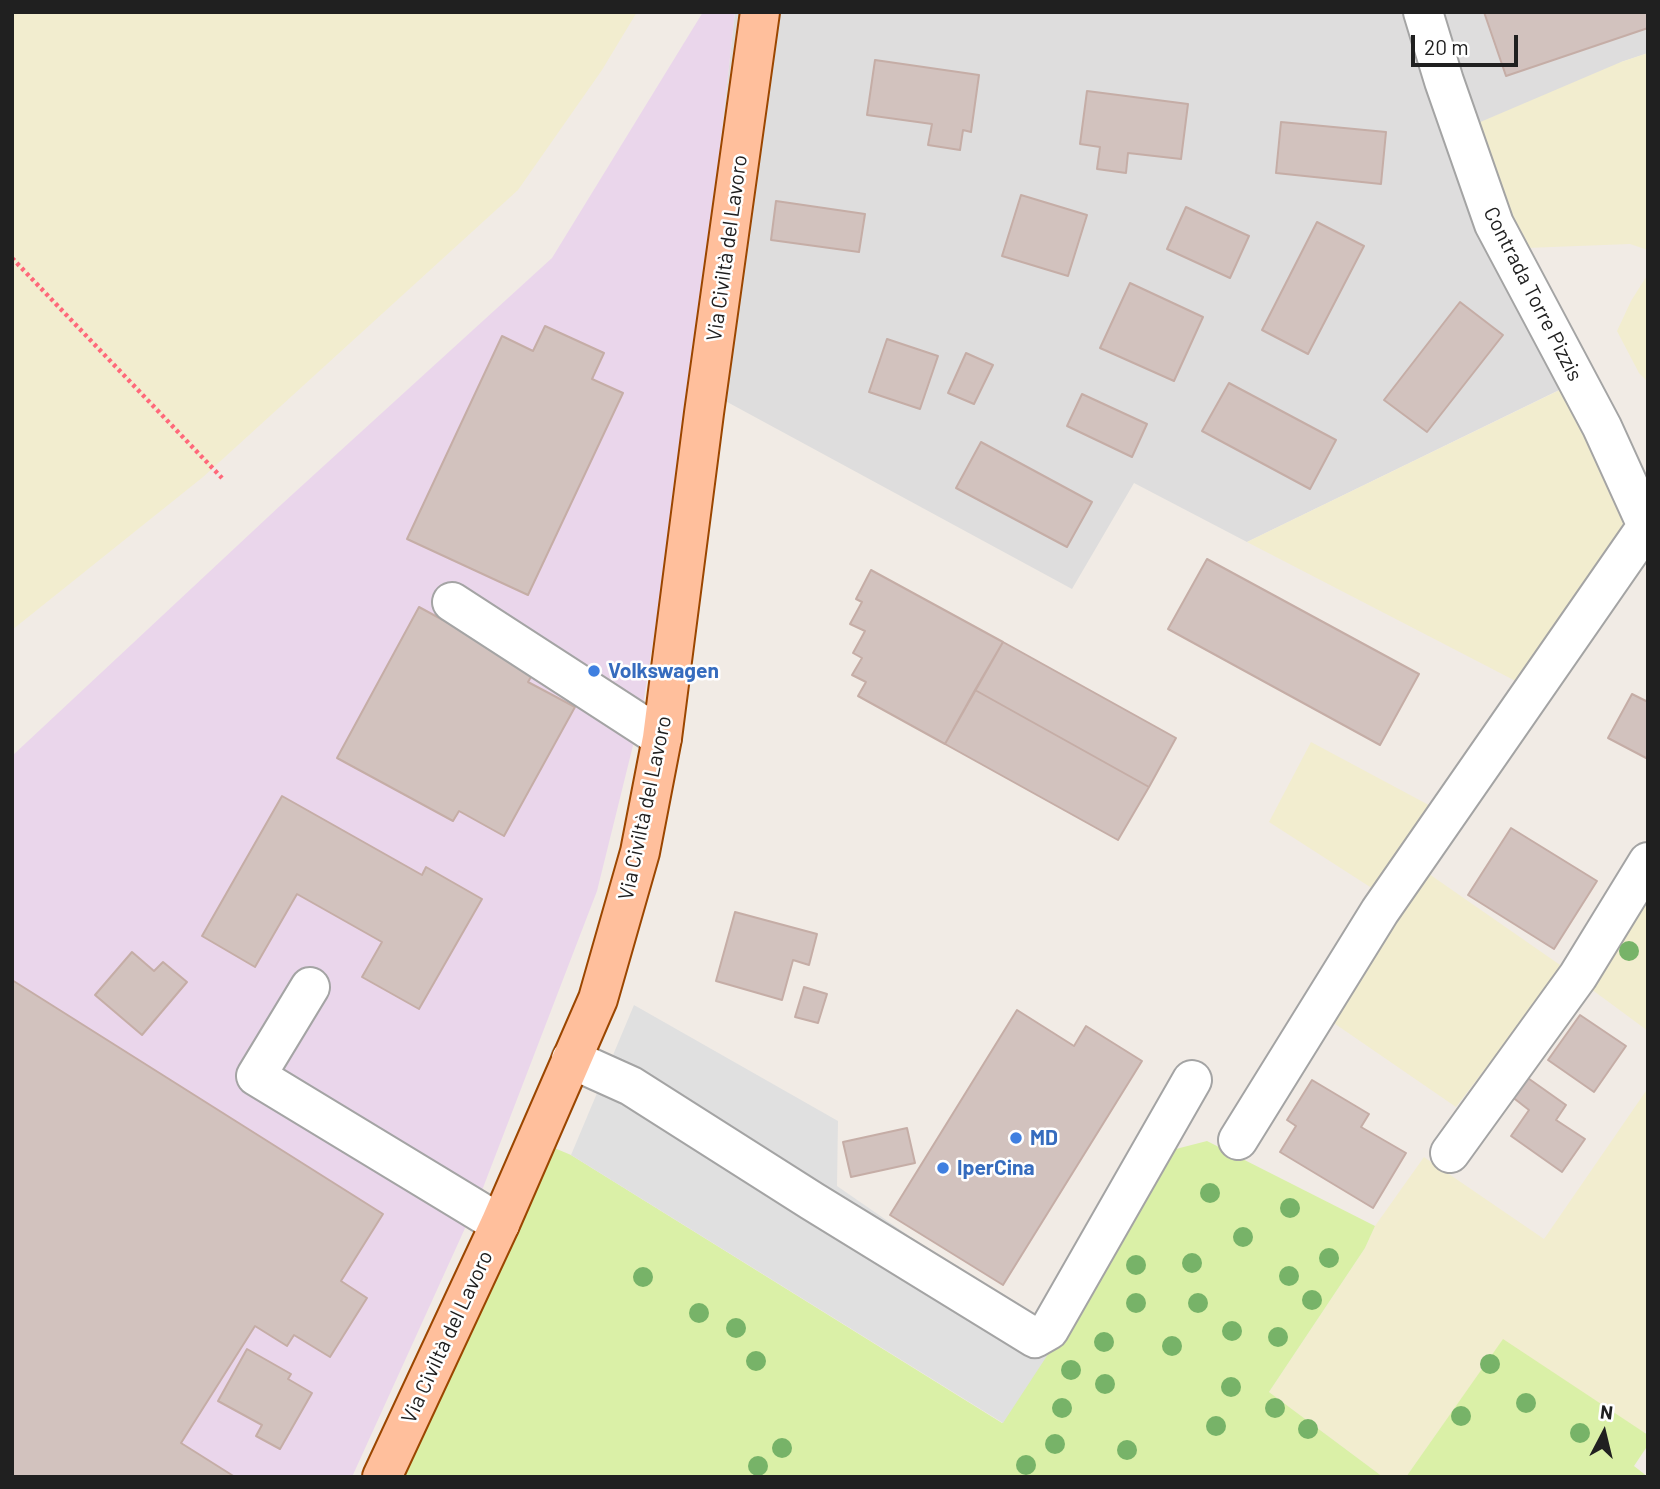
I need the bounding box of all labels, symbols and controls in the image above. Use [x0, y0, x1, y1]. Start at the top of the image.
scale bar [1415, 21, 1522, 65]
text: 20 m [1424, 34, 1469, 59]
street label: Via Civiltà del Lavoro [701, 153, 753, 343]
street label: Contrada Torre Pizzis [1478, 203, 1588, 385]
place label: Volkswagen [608, 658, 719, 684]
marker: Volkswagen [586, 663, 602, 679]
street label: Via Civiltà del Lavoro [613, 714, 677, 902]
place label: MD [1030, 1125, 1058, 1151]
marker: MD [1008, 1130, 1024, 1146]
place label: IperCina [957, 1155, 1035, 1181]
marker: IperCina [935, 1160, 951, 1176]
street label: Via Civiltà del Lavoro [396, 1247, 498, 1427]
north arrow [1569, 1398, 1639, 1468]
text: N [1599, 1399, 1614, 1424]

